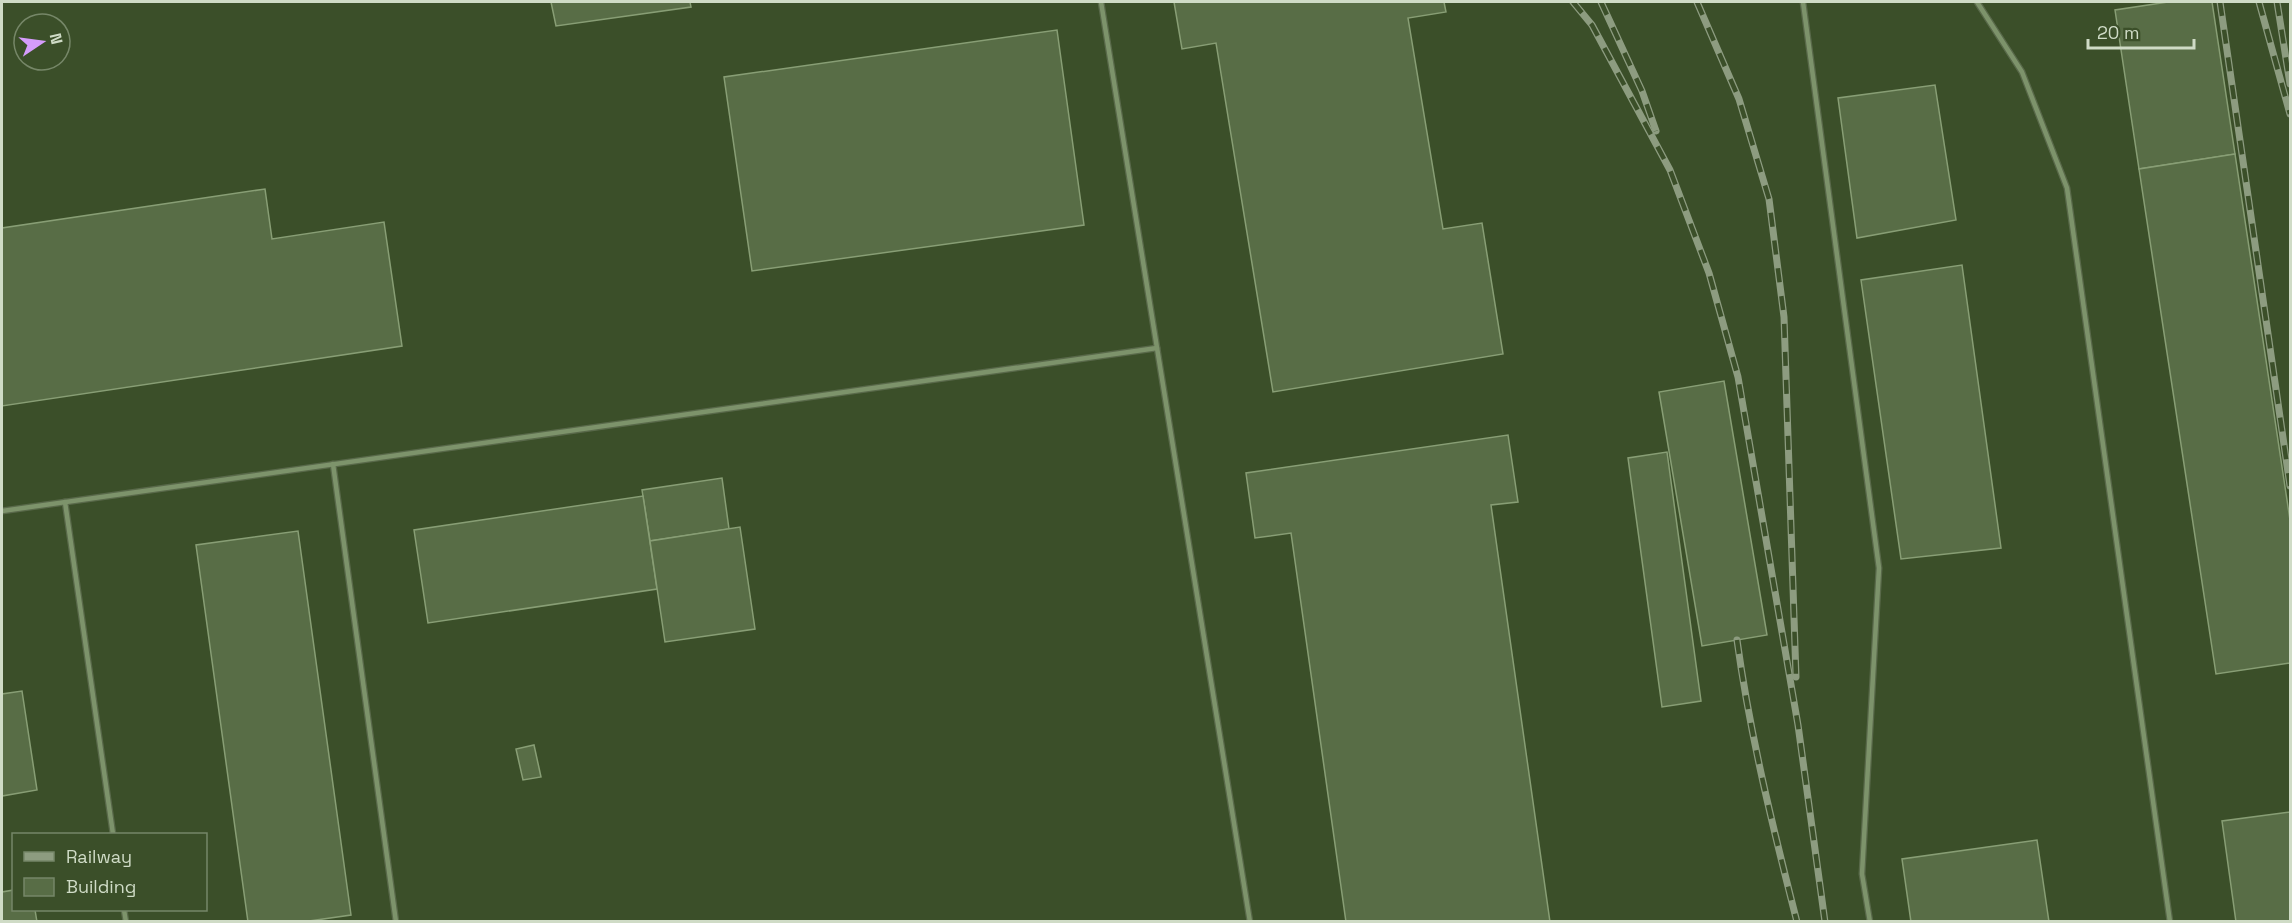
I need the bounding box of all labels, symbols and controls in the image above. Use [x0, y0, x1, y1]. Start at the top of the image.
north arrow [12, 12, 72, 72]
scale bar [2088, 12, 2194, 50]
text: 20 m [2097, 21, 2140, 44]
text: N [45, 31, 68, 46]
legend [12, 833, 207, 911]
text: Railway [66, 845, 132, 868]
text: Building [66, 875, 136, 898]

